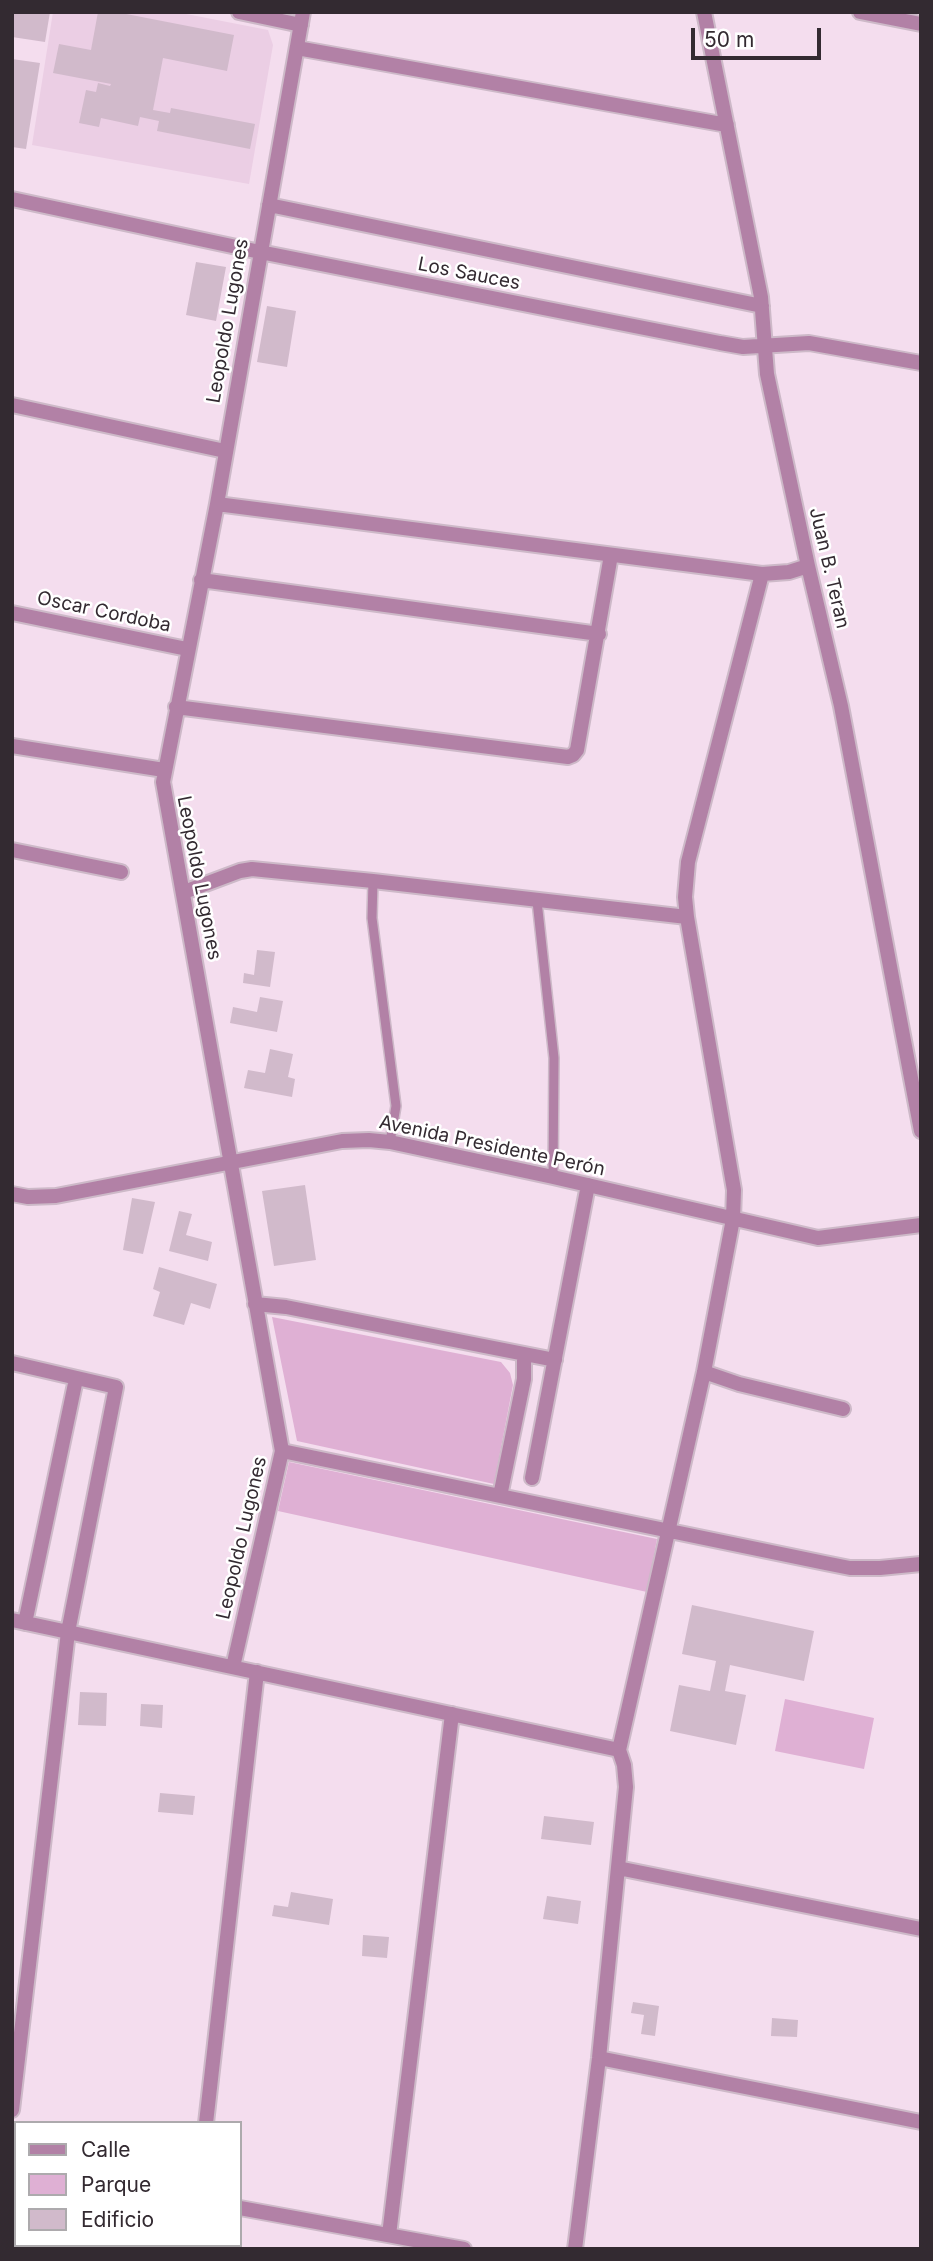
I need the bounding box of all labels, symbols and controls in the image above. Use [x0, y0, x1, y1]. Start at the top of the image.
scale bar [695, 14, 824, 58]
text: 50 m [704, 27, 754, 52]
street label: Leopoldo Lugones [202, 237, 254, 405]
street label: Los Sauces [416, 253, 522, 295]
street label: Juan B. Teran [804, 505, 854, 631]
street label: Oscar Cordoba [35, 587, 173, 637]
street label: Leopoldo Lugones [172, 794, 226, 962]
street label: Avenida Presidente Perón [377, 1111, 607, 1181]
street label: Leopoldo Lugones [212, 1454, 272, 1622]
legend [14, 2121, 242, 2247]
text: Calle [81, 2137, 131, 2162]
text: Parque [81, 2172, 151, 2197]
text: Edificio [81, 2207, 154, 2232]

